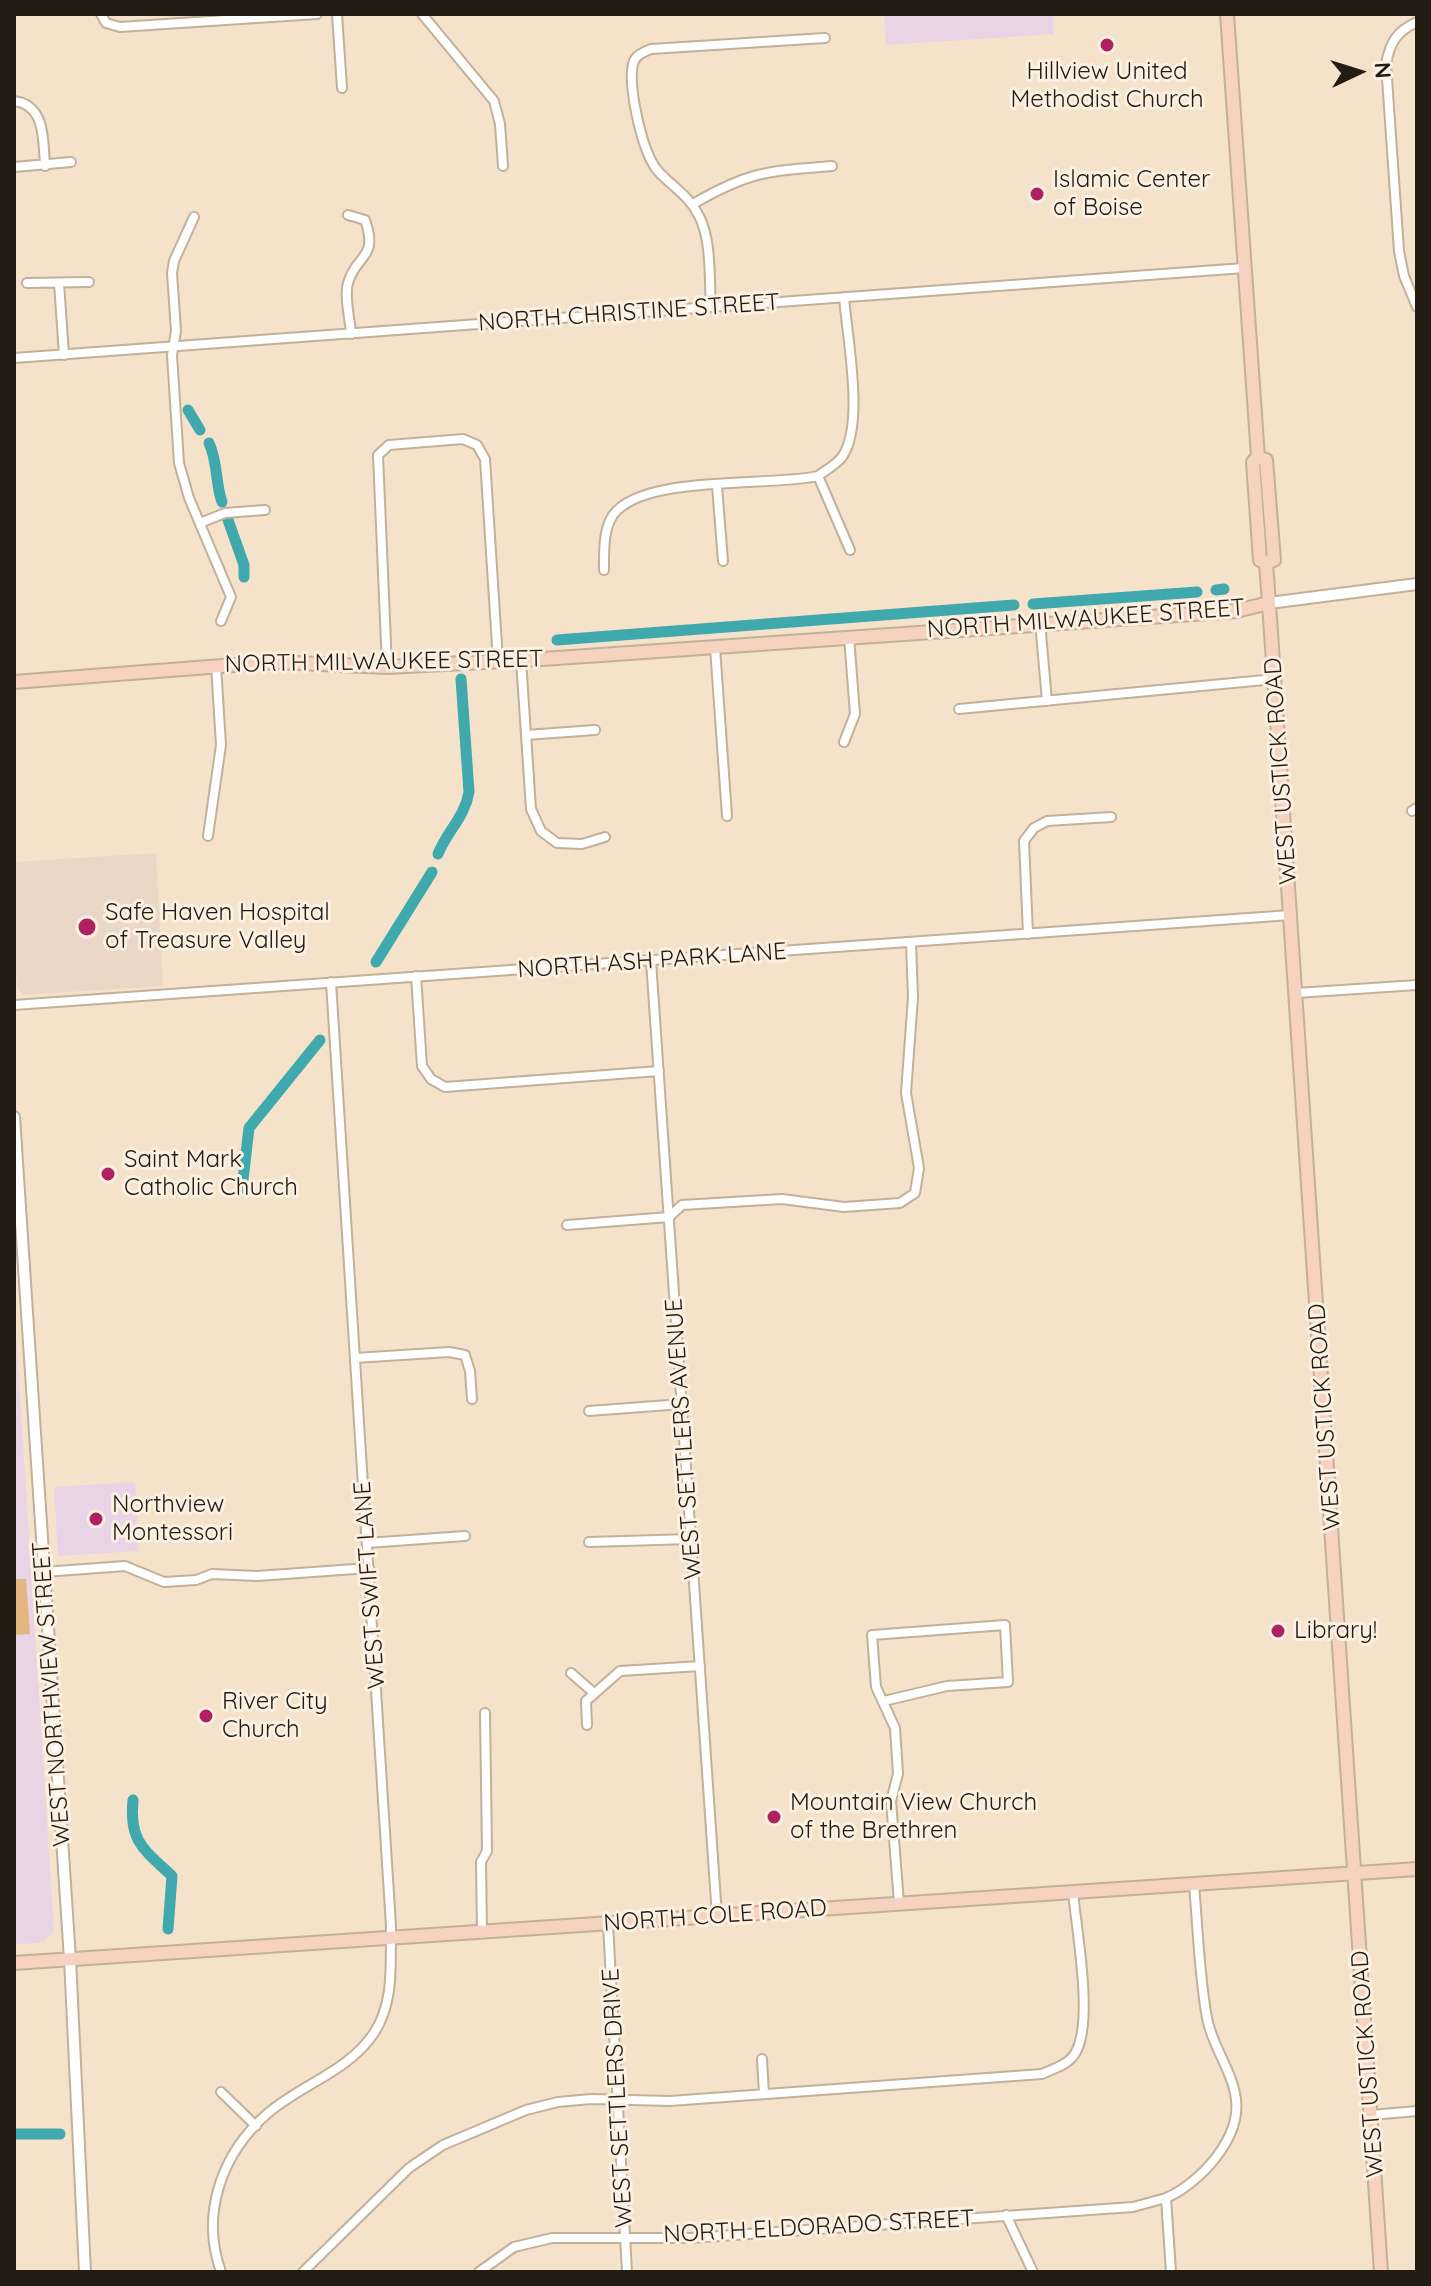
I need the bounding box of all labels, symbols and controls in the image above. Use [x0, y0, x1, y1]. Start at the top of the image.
north arrow [1319, 32, 1399, 112]
marker: Hillview United Methodist Church [1098, 36, 1116, 54]
place label: Hillview United Methodist Church [1010, 58, 1204, 114]
text: N [1368, 61, 1397, 79]
place label: Islamic Center of Boise [1053, 166, 1210, 222]
marker: Islamic Center of Boise [1028, 185, 1046, 203]
street label: NORTH CHRISTINE STREET [477, 288, 781, 338]
street label: NORTH MILWAUKEE STREET [926, 594, 1246, 644]
street label: NORTH MILWAUKEE STREET [224, 645, 544, 679]
street label: WEST USTICK ROAD [1259, 657, 1303, 885]
place label: Safe Haven Hospital of Treasure Valley [105, 899, 330, 955]
marker: Safe Haven Hospital of Treasure Valley [76, 916, 98, 938]
street label: NORTH ASH PARK LANE [516, 937, 788, 985]
place label: Saint Mark Catholic Church [124, 1146, 298, 1202]
marker: Saint Mark Catholic Church [99, 1165, 117, 1183]
street label: WEST SETTLERS AVENUE [660, 1297, 708, 1581]
street label: WEST USTICK ROAD [1303, 1303, 1347, 1531]
street label: WEST SWIFT LANE [348, 1480, 392, 1690]
place label: Northview Montessori [112, 1491, 233, 1547]
marker: Northview Montessori [87, 1510, 105, 1528]
street label: WEST NORTHVIEW STREET [27, 1540, 77, 1848]
place label: Library! [1294, 1617, 1377, 1645]
marker: Library! [1269, 1622, 1287, 1640]
place label: River City Church [222, 1688, 328, 1744]
marker: River City Church [197, 1707, 215, 1725]
place label: Mountain View Church of the Brethren [790, 1789, 1037, 1845]
marker: Mountain View Church of the Brethren [765, 1808, 783, 1826]
street label: NORTH COLE ROAD [602, 1894, 828, 1938]
street label: WEST USTICK ROAD [1346, 1950, 1390, 2178]
street label: WEST SETTLERS DRIVE [597, 1968, 639, 2228]
street label: NORTH ELDORADO STREET [663, 2204, 975, 2250]

